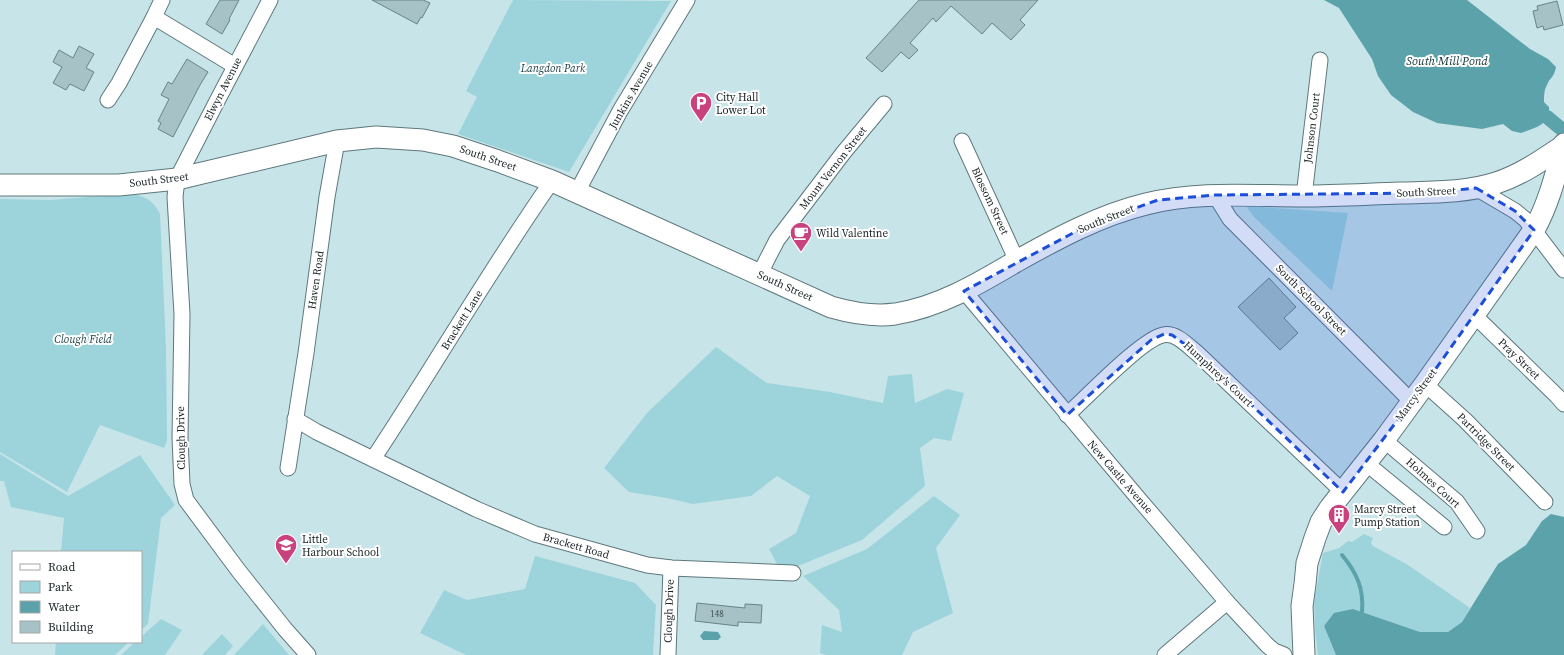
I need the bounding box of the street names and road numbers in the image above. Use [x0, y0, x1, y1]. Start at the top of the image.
street label: Elwyn Avenue [201, 54, 246, 123]
street label: Junkins Avenue [605, 58, 657, 133]
street label: Johnson Court [1300, 92, 1324, 165]
street label: Mount Vernon Street [796, 123, 870, 213]
street label: South Street [458, 141, 519, 175]
street label: Blossom Street [968, 165, 1012, 237]
street label: South Street [129, 169, 190, 191]
street label: South Street [1396, 183, 1456, 201]
street label: South Street [1076, 201, 1137, 237]
street label: Haven Road [304, 249, 328, 310]
street label: South School Street [1272, 261, 1350, 339]
street label: South Street [755, 267, 815, 305]
street label: Brackett Lane [438, 287, 487, 353]
street label: Pray Street [1495, 335, 1544, 383]
street label: Humphrey's Court [1180, 338, 1256, 410]
street label: Marcy Street [1392, 365, 1440, 424]
street label: Clough Drive [173, 406, 189, 470]
street label: Partridge Street [1454, 410, 1519, 475]
street label: New Castle Avenue [1084, 437, 1156, 517]
street label: Holmes Court [1403, 455, 1464, 512]
street label: Brackett Road [541, 529, 612, 563]
street label: Clough Drive [660, 578, 678, 643]

